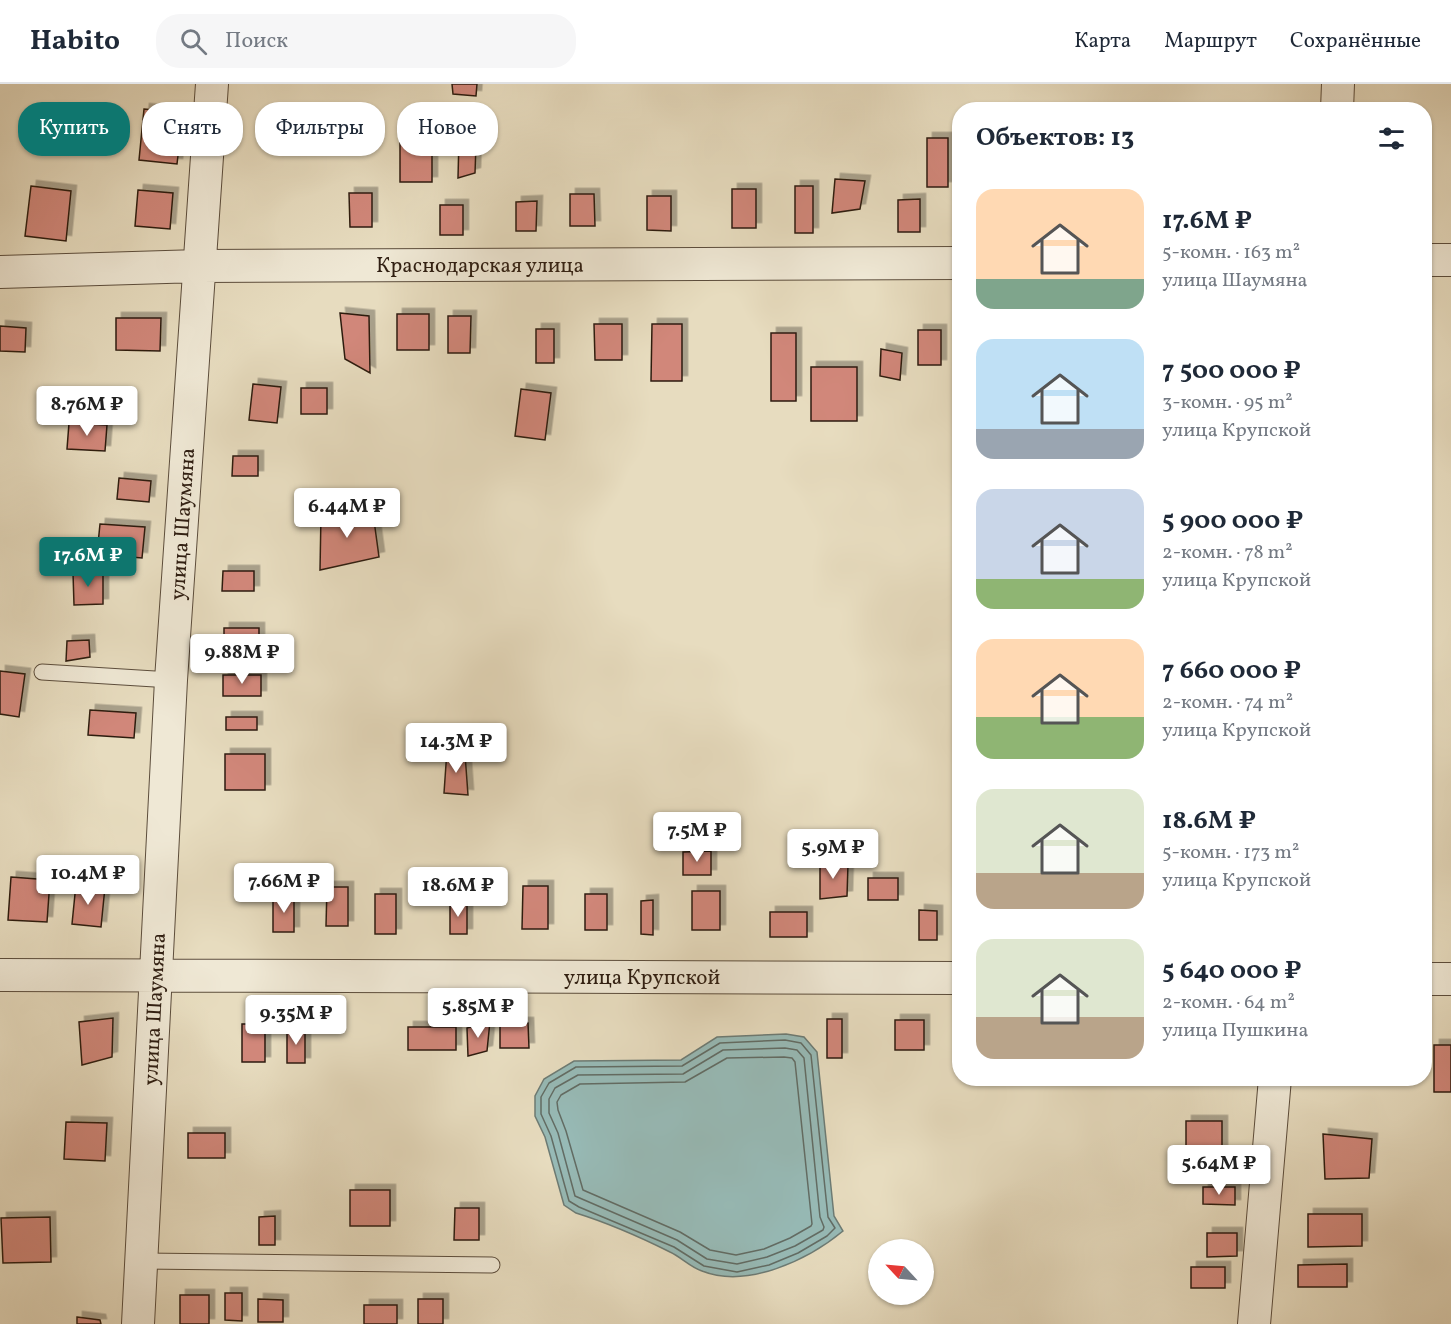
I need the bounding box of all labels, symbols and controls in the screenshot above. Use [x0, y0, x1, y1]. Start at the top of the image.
search box [156, 14, 576, 68]
text: Habito [30, 22, 120, 61]
icon: search [177, 25, 210, 58]
text: Поиск [225, 26, 288, 57]
text: Карта [1074, 27, 1131, 56]
text: Маршрут [1164, 27, 1257, 56]
text: Сохранённые [1290, 27, 1421, 56]
chip: Купить [18, 102, 130, 156]
chip: Снять [142, 102, 243, 156]
chip: Фильтры [255, 102, 385, 156]
chip: Новое [397, 102, 498, 156]
text: Объектов: 13 [976, 120, 1134, 156]
icon: filters [1375, 122, 1408, 155]
text: 17.6M ₽ [1162, 203, 1252, 239]
icon: home [1024, 213, 1096, 285]
text: 5-комн. · 163 m² [1162, 239, 1300, 267]
street label: Краснодарская улица [376, 252, 584, 281]
text: улица Шаумяна [1162, 267, 1308, 295]
text: 7 500 000 ₽ [1162, 353, 1301, 389]
icon: home [1024, 363, 1096, 435]
pin: 8.76M ₽ [32, 386, 142, 437]
text: 3-комн. · 95 m² [1162, 389, 1293, 417]
text: 8.76M ₽ [50, 391, 124, 419]
text: улица Крупской [1162, 417, 1311, 445]
street label: улица Шаумяна [164, 447, 203, 601]
pin: 6.44M ₽ [292, 488, 402, 539]
text: 6.44M ₽ [308, 493, 386, 521]
text: 5 900 000 ₽ [1162, 503, 1303, 539]
icon: home [1024, 513, 1096, 585]
pin: 17.6M ₽ [33, 537, 143, 588]
text: 2-комн. · 78 m² [1162, 539, 1293, 567]
text: 17.6M ₽ [53, 542, 123, 570]
text: улица Крупской [1162, 567, 1311, 595]
pin: 9.88M ₽ [187, 634, 297, 685]
text: 9.88M ₽ [204, 639, 280, 667]
text: 7 660 000 ₽ [1162, 653, 1301, 689]
icon: home [1024, 663, 1096, 735]
text: 2-комн. · 74 m² [1162, 689, 1293, 717]
text: улица Крупской [1162, 717, 1311, 745]
pin: 14.3M ₽ [401, 723, 511, 774]
text: 14.3M ₽ [420, 728, 492, 756]
text: 18.6M ₽ [1162, 803, 1256, 839]
pin: 7.5M ₽ [648, 812, 746, 863]
icon: home [1024, 813, 1096, 885]
text: 7.5M ₽ [667, 817, 727, 845]
pin: 5.9M ₽ [784, 829, 882, 880]
text: 5.9M ₽ [801, 834, 865, 862]
text: 5-комн. · 173 m² [1162, 839, 1299, 867]
pin: 10.4M ₽ [33, 855, 143, 906]
text: 10.4M ₽ [50, 860, 126, 888]
pin: 7.66M ₽ [229, 863, 339, 914]
pin: 18.6M ₽ [403, 867, 513, 918]
text: улица Крупской [1162, 867, 1311, 895]
text: 7.66M ₽ [248, 868, 320, 896]
text: 18.6M ₽ [422, 872, 494, 900]
street label: улица Шаумяна [137, 932, 174, 1086]
text: 5 640 000 ₽ [1162, 953, 1302, 989]
icon: home [1024, 963, 1096, 1035]
street label: улица Крупской [564, 964, 720, 993]
pin: 5.85M ₽ [423, 988, 533, 1039]
text: 2-комн. · 64 m² [1162, 989, 1295, 1017]
text: 5.85M ₽ [442, 993, 514, 1021]
pin: 9.35M ₽ [241, 995, 351, 1046]
text: 9.35M ₽ [259, 1000, 333, 1028]
text: улица Пушкина [1162, 1017, 1308, 1045]
pin: 5.64M ₽ [1164, 1145, 1274, 1196]
text: 5.64M ₽ [1181, 1150, 1257, 1178]
north arrow [868, 1239, 934, 1305]
map controls [868, 1239, 934, 1305]

